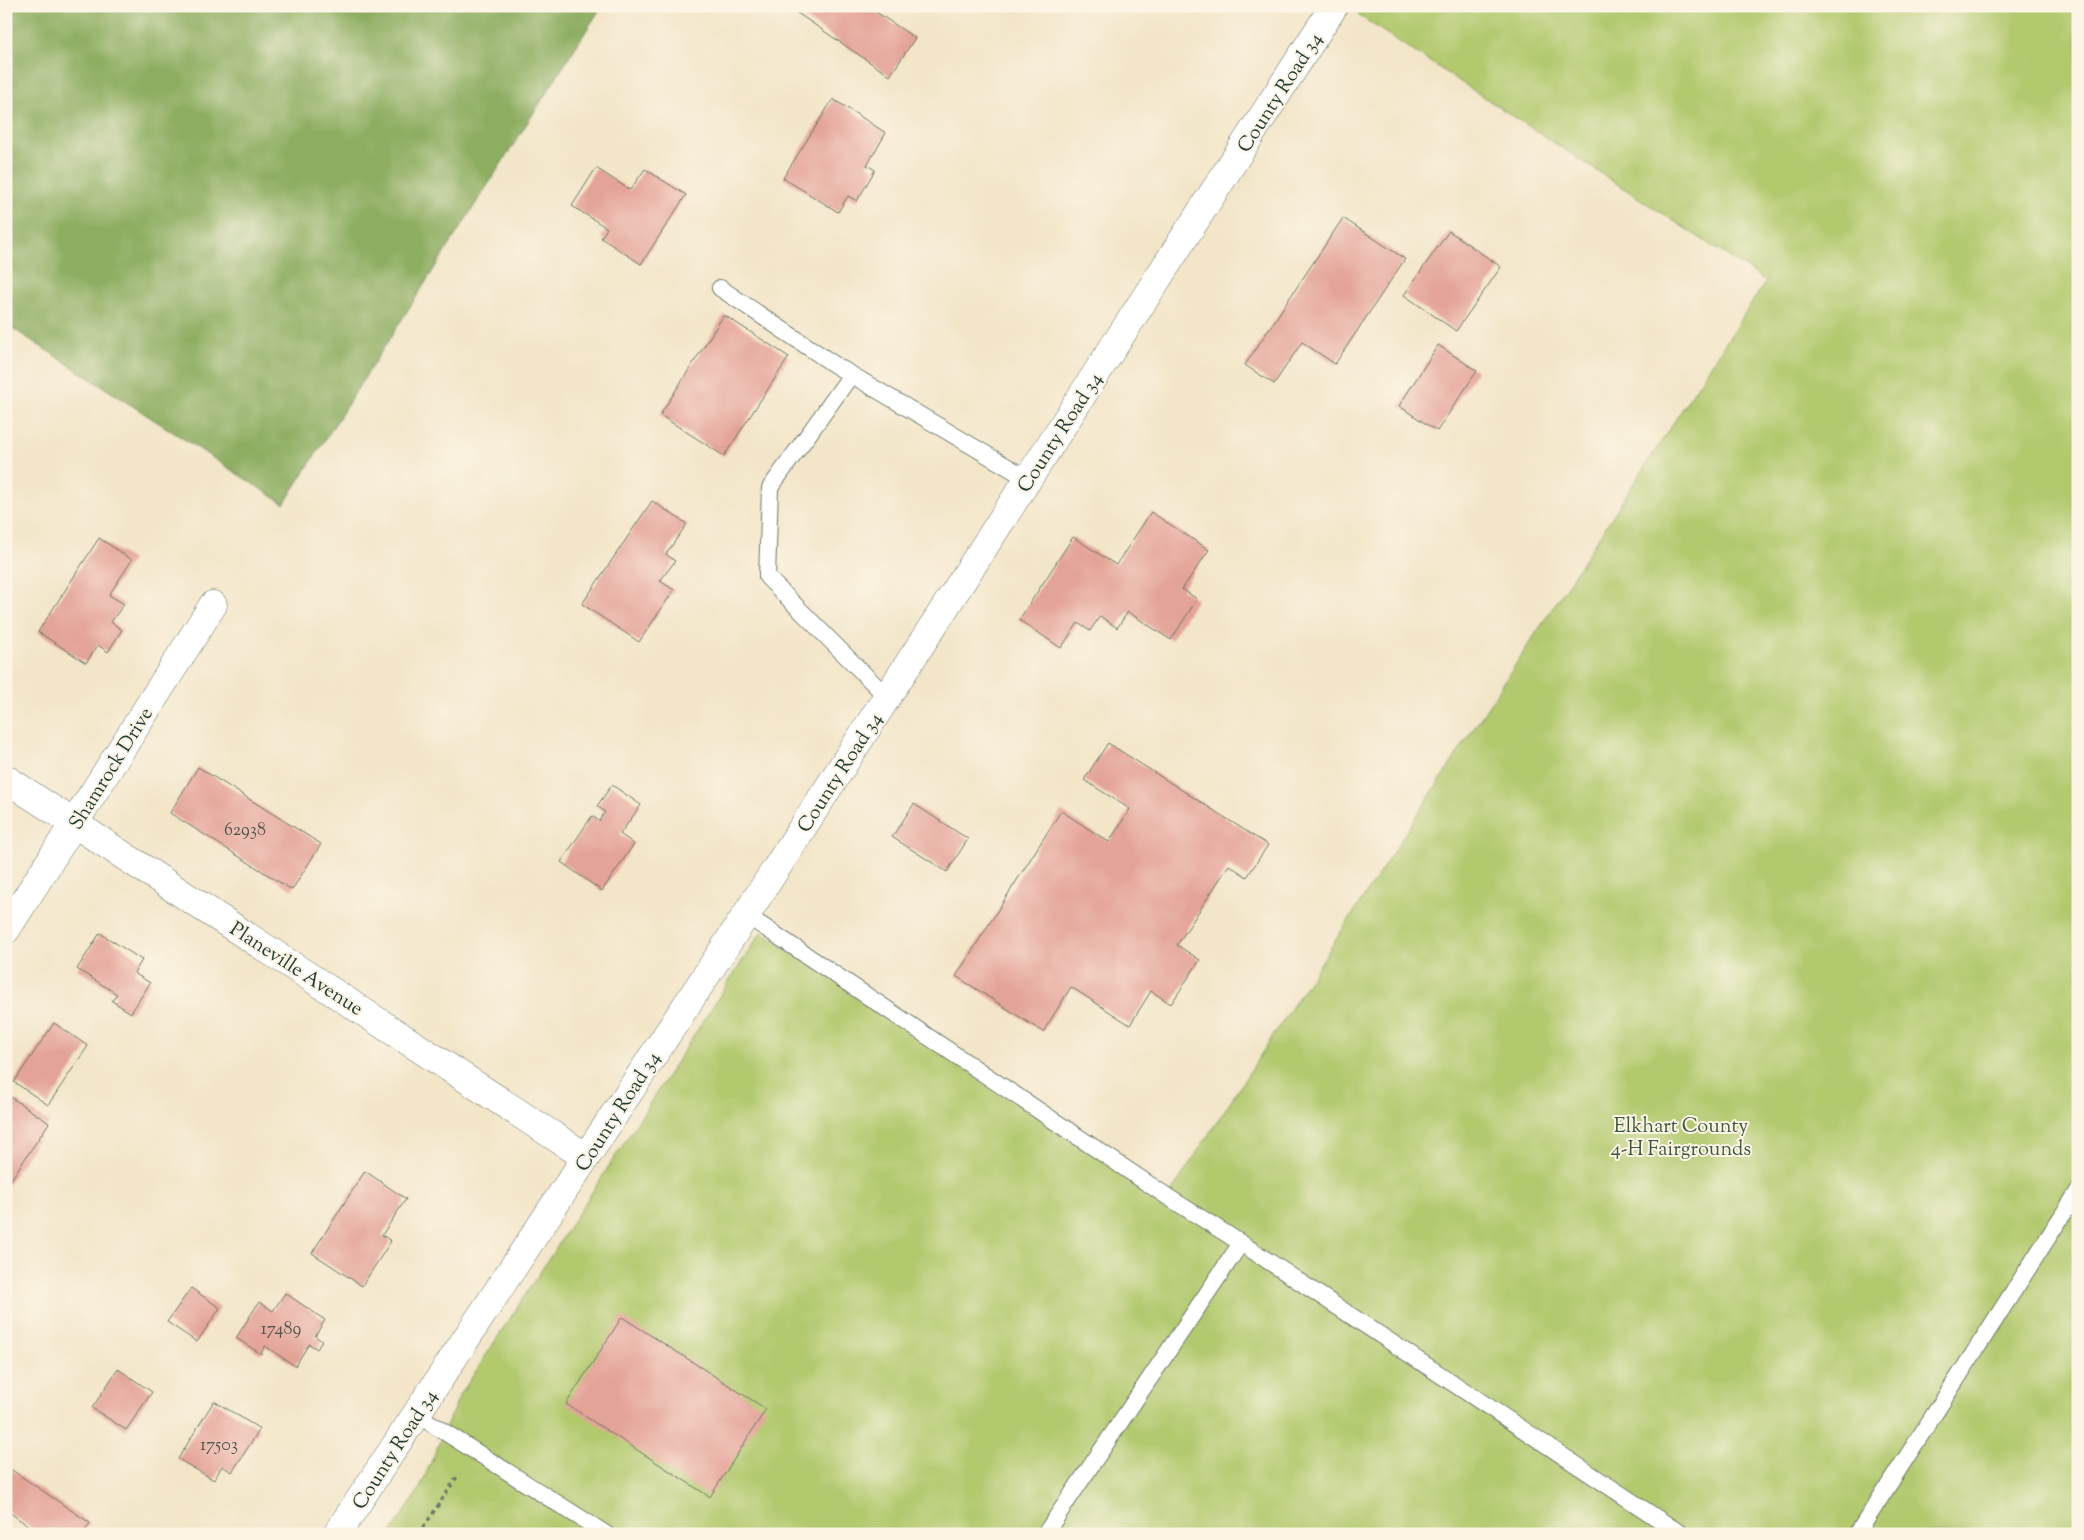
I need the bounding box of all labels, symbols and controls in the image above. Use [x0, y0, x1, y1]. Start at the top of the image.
street label: County Road 34 [1231, 28, 1331, 159]
street label: County Road 34 [1011, 368, 1111, 499]
street label: Shamrock Drive [63, 702, 161, 836]
street label: County Road 34 [791, 708, 891, 839]
house number: 62938 [224, 818, 266, 844]
street label: Planeville Avenue [223, 916, 368, 1024]
street label: County Road 34 [569, 1047, 669, 1178]
park label: Elkhart County 4-H Fairgrounds [1611, 1113, 1751, 1165]
house number: 17489 [261, 1317, 302, 1343]
street label: County Road 34 [346, 1385, 446, 1516]
house number: 17503 [200, 1433, 238, 1459]

